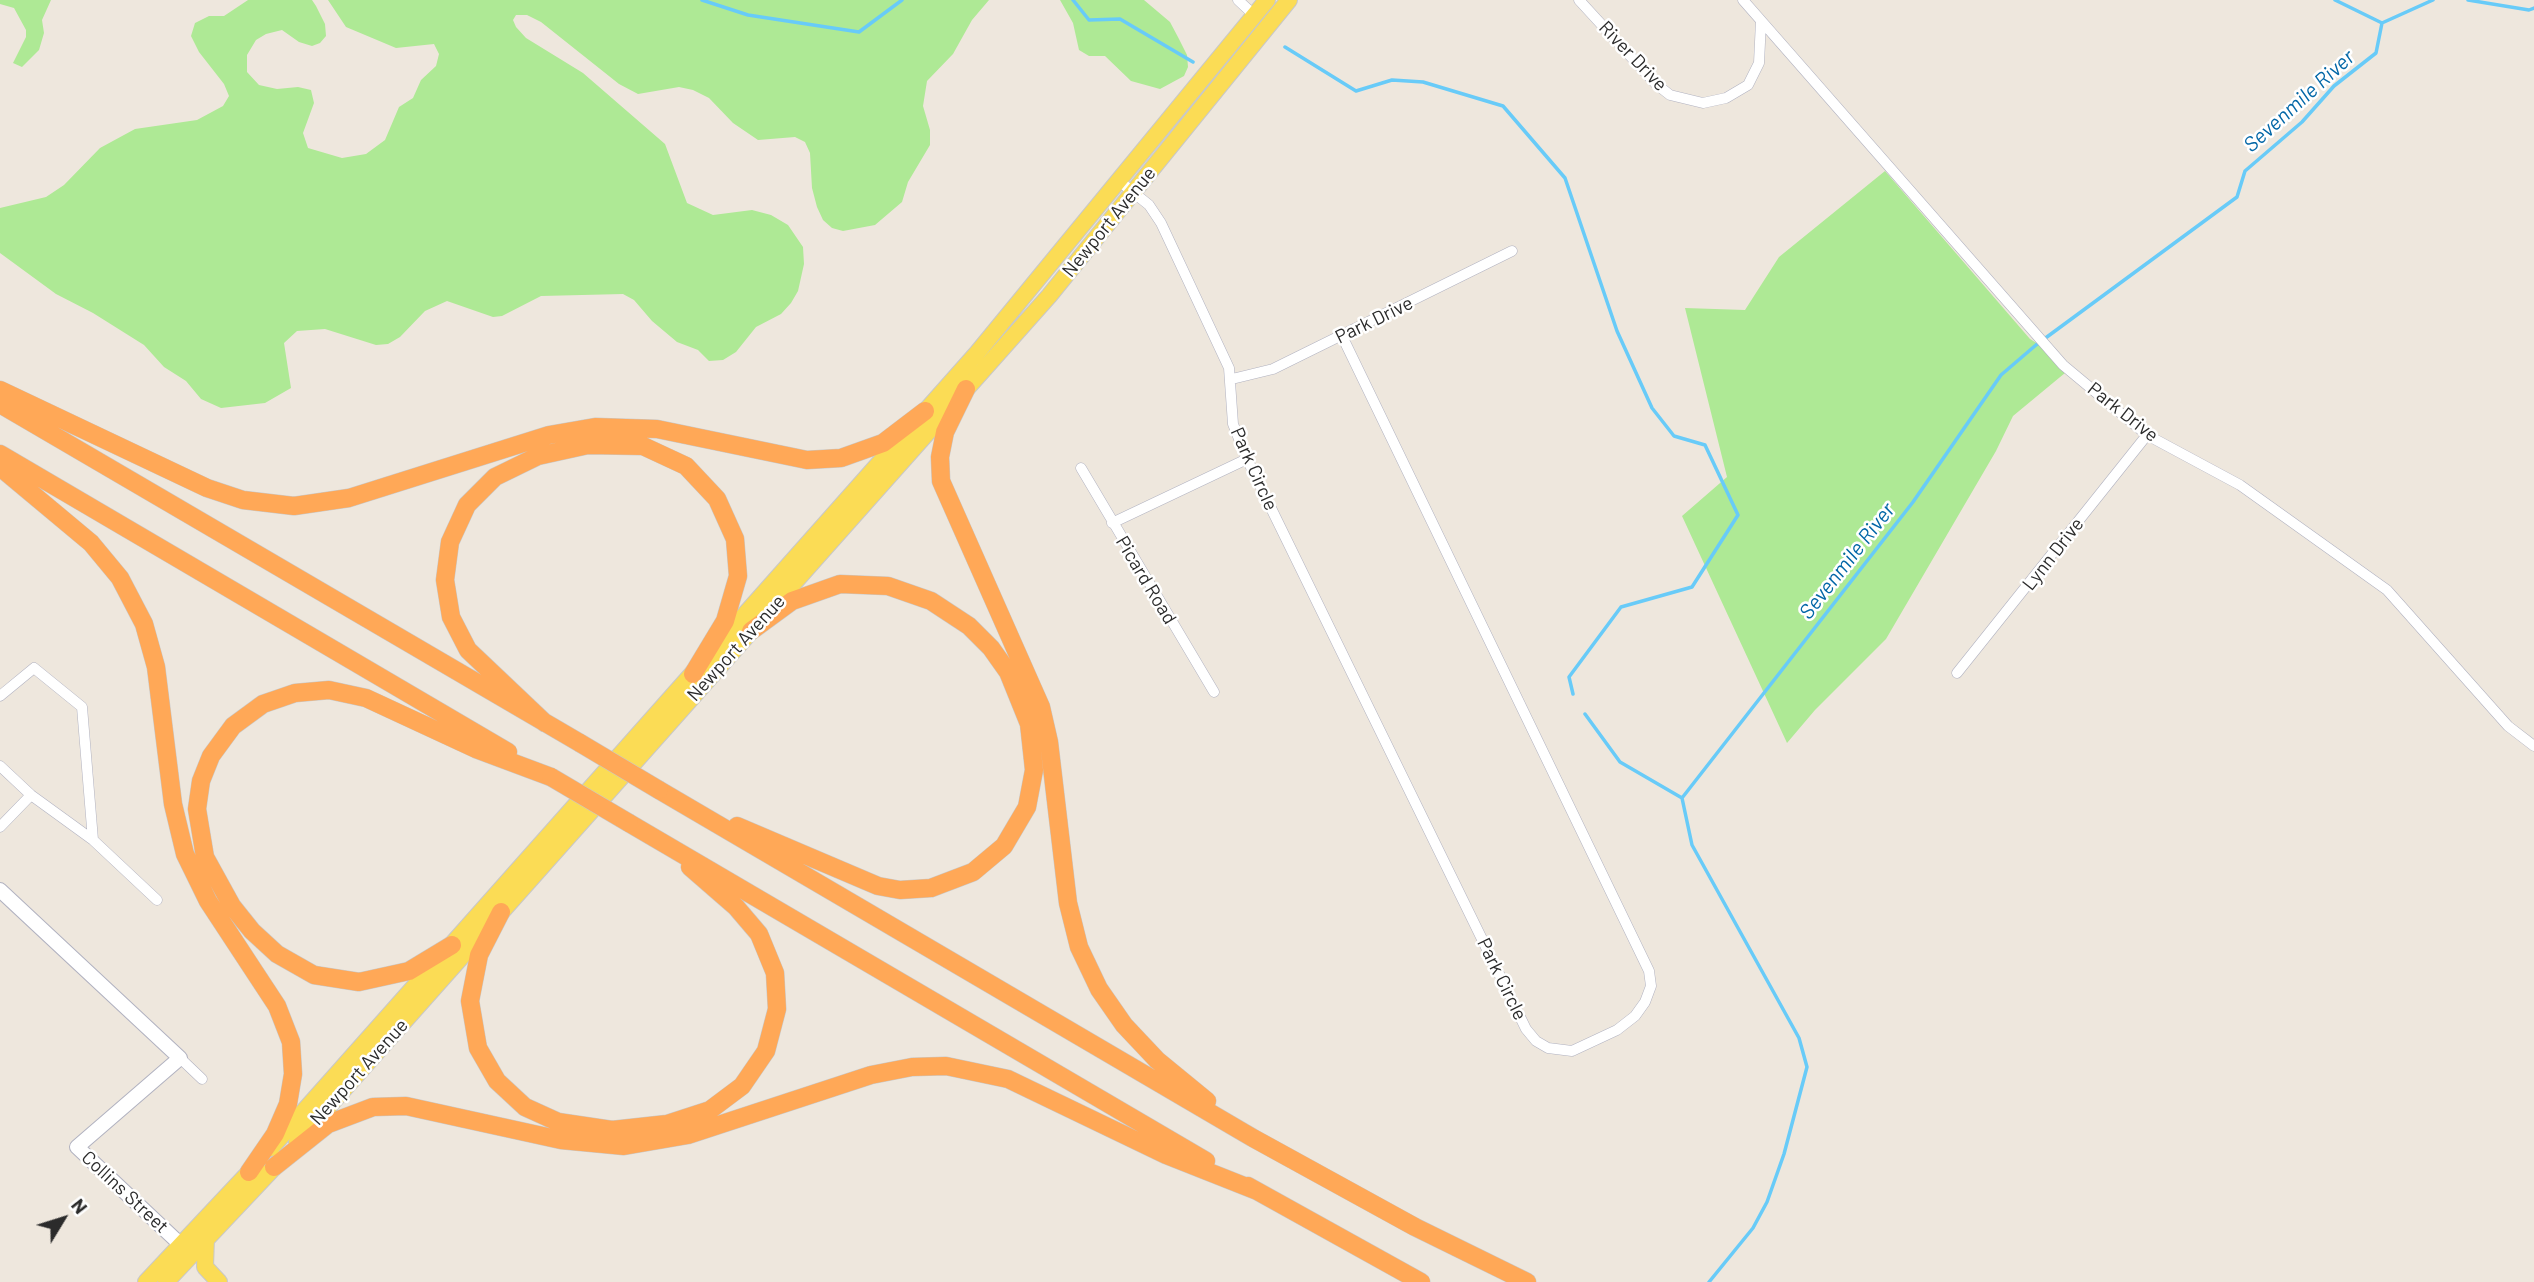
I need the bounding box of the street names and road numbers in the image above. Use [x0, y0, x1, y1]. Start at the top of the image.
street label: River Drive [1594, 16, 1672, 96]
street label: Newport Avenue [1058, 162, 1160, 282]
street label: Park Drive [1331, 291, 1417, 349]
street label: Park Drive [2083, 377, 2163, 447]
street label: Park Circle [1226, 424, 1282, 514]
street label: Lynn Drive [2018, 513, 2088, 595]
street label: Picard Road [1111, 532, 1181, 628]
street label: Newport Avenue [682, 590, 790, 706]
street label: Park Circle [1472, 934, 1532, 1024]
street label: Newport Avenue [305, 1014, 413, 1130]
street label: Collins Street [77, 1146, 173, 1238]

